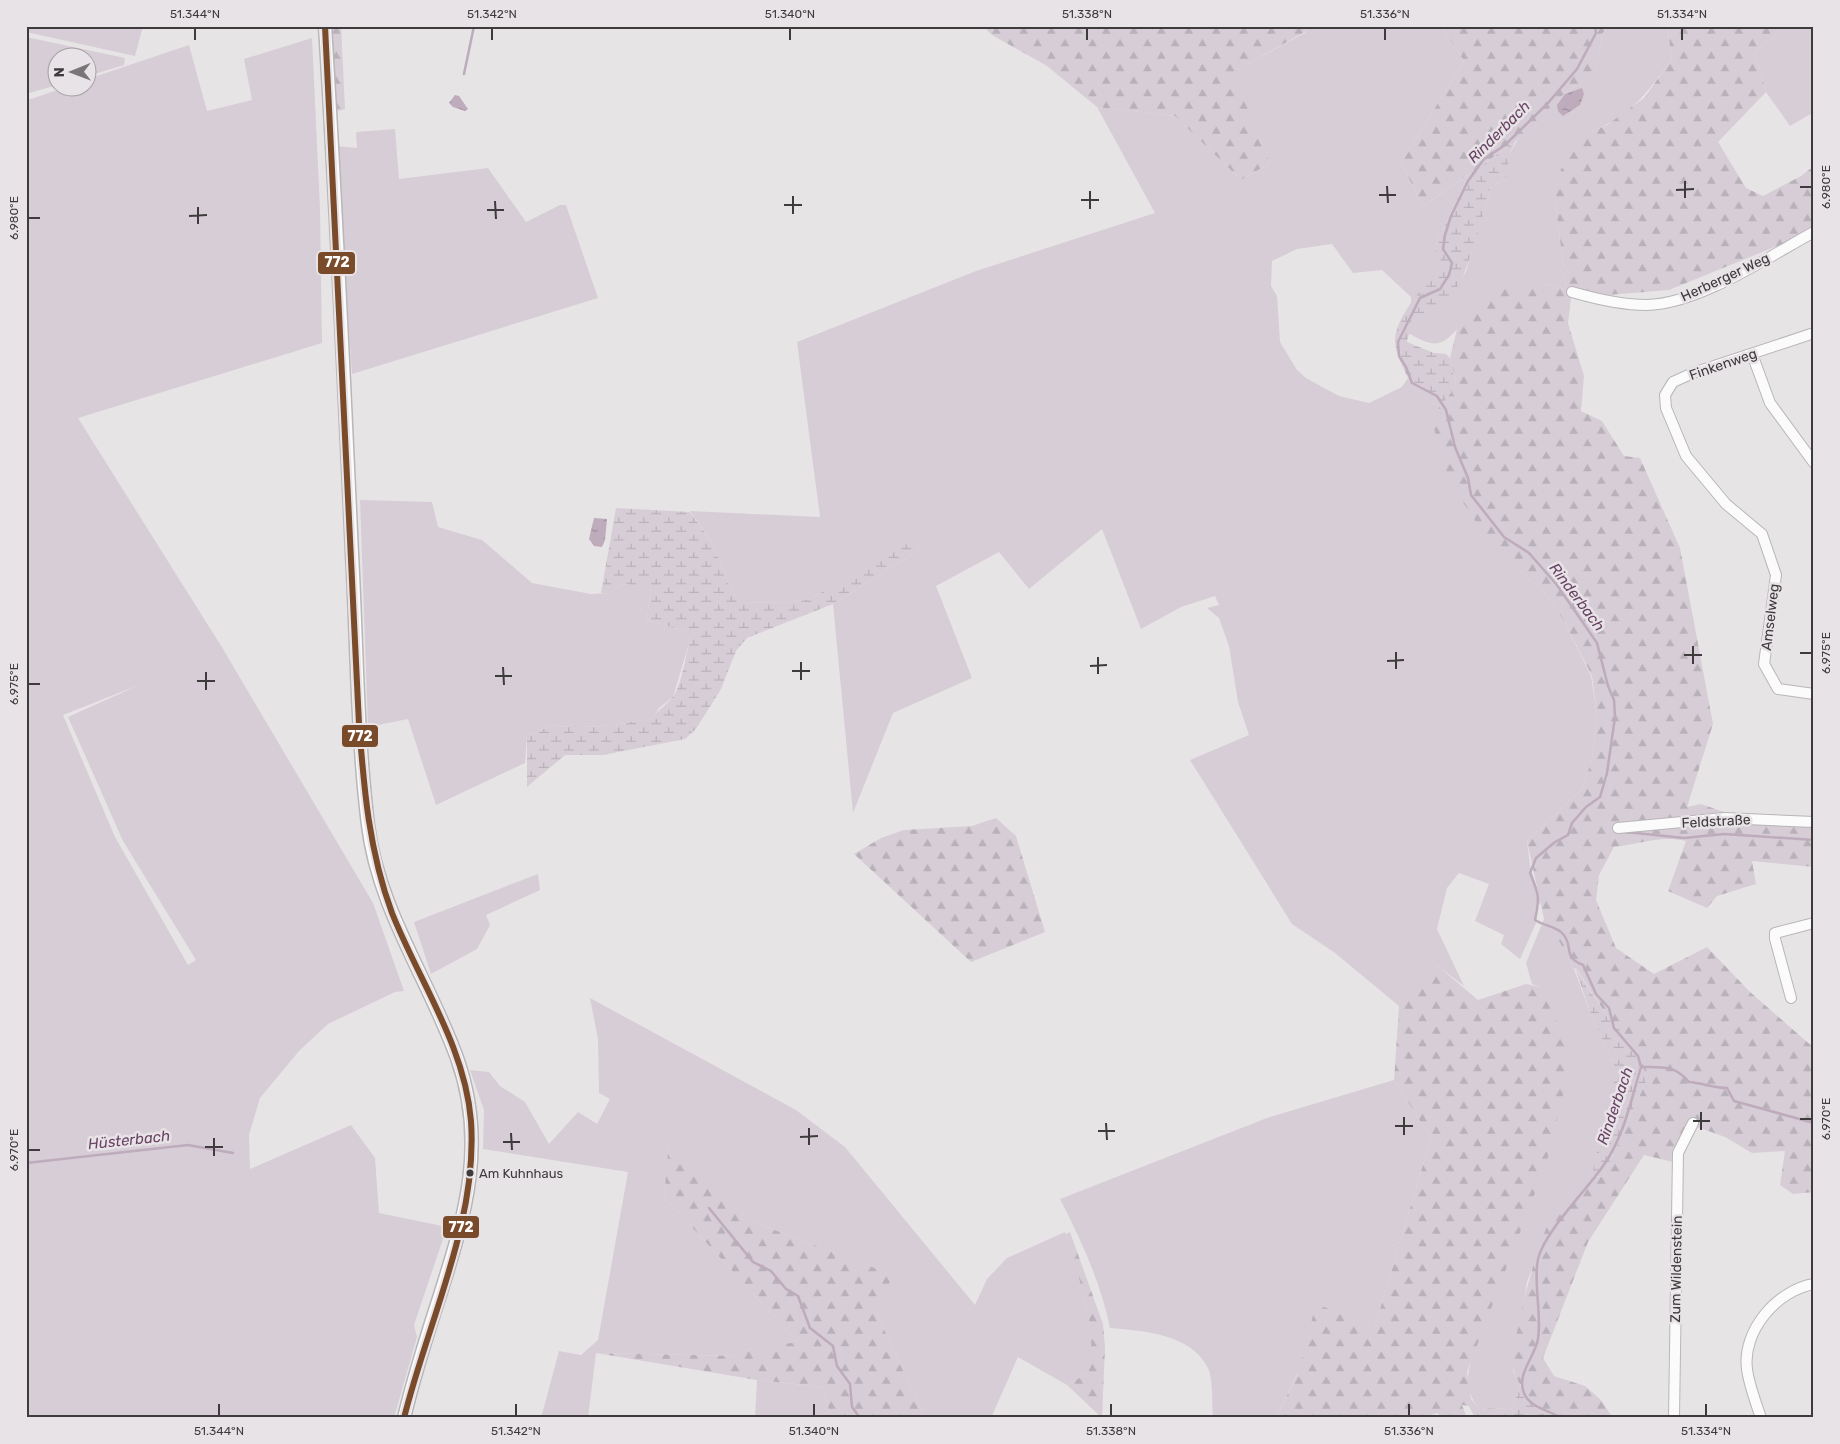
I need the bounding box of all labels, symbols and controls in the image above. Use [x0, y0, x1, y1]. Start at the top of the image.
text: 51.344°N [170, 7, 220, 21]
text: 51.342°N [467, 7, 517, 21]
text: 51.340°N [765, 7, 815, 21]
text: 51.338°N [1062, 7, 1112, 21]
text: 51.336°N [1360, 7, 1410, 21]
text: 51.334°N [1657, 7, 1707, 21]
north arrow [48, 48, 98, 98]
text: N [51, 67, 68, 77]
water label: Rinderbach [1464, 97, 1534, 167]
text: 6.980°E [1819, 165, 1833, 209]
text: 6.980°E [7, 196, 21, 240]
street label: Herberger Weg [1678, 249, 1772, 305]
line badge: 772 [317, 251, 356, 275]
text: 772 [324, 254, 350, 271]
street label: Finkenweg [1687, 345, 1759, 384]
water label: Rinderbach [1546, 559, 1608, 635]
street label: Amselweg [1758, 583, 1783, 652]
text: 6.975°E [1819, 632, 1833, 674]
text: 6.975°E [7, 663, 21, 705]
line badge: 772 [341, 724, 379, 748]
text: 772 [347, 728, 373, 745]
street label: Feldstraße [1681, 811, 1751, 832]
water label: Rinderbach [1593, 1065, 1637, 1147]
text: 6.970°E [1819, 1098, 1833, 1140]
water label: Hüsterbach [87, 1127, 171, 1153]
text: 6.970°E [7, 1129, 21, 1171]
place label: Am Kuhnhaus [479, 1166, 564, 1181]
marker: Am Kuhnhaus [465, 1168, 475, 1178]
line badge: 772 [442, 1215, 480, 1239]
street label: Zum Wildenstein [1667, 1215, 1686, 1323]
text: 772 [448, 1219, 474, 1236]
text: 51.344°N [194, 1424, 244, 1438]
text: 51.342°N [491, 1424, 541, 1438]
text: 51.340°N [789, 1424, 839, 1438]
text: 51.338°N [1086, 1424, 1136, 1438]
text: 51.336°N [1384, 1424, 1434, 1438]
text: 51.334°N [1681, 1424, 1731, 1438]

